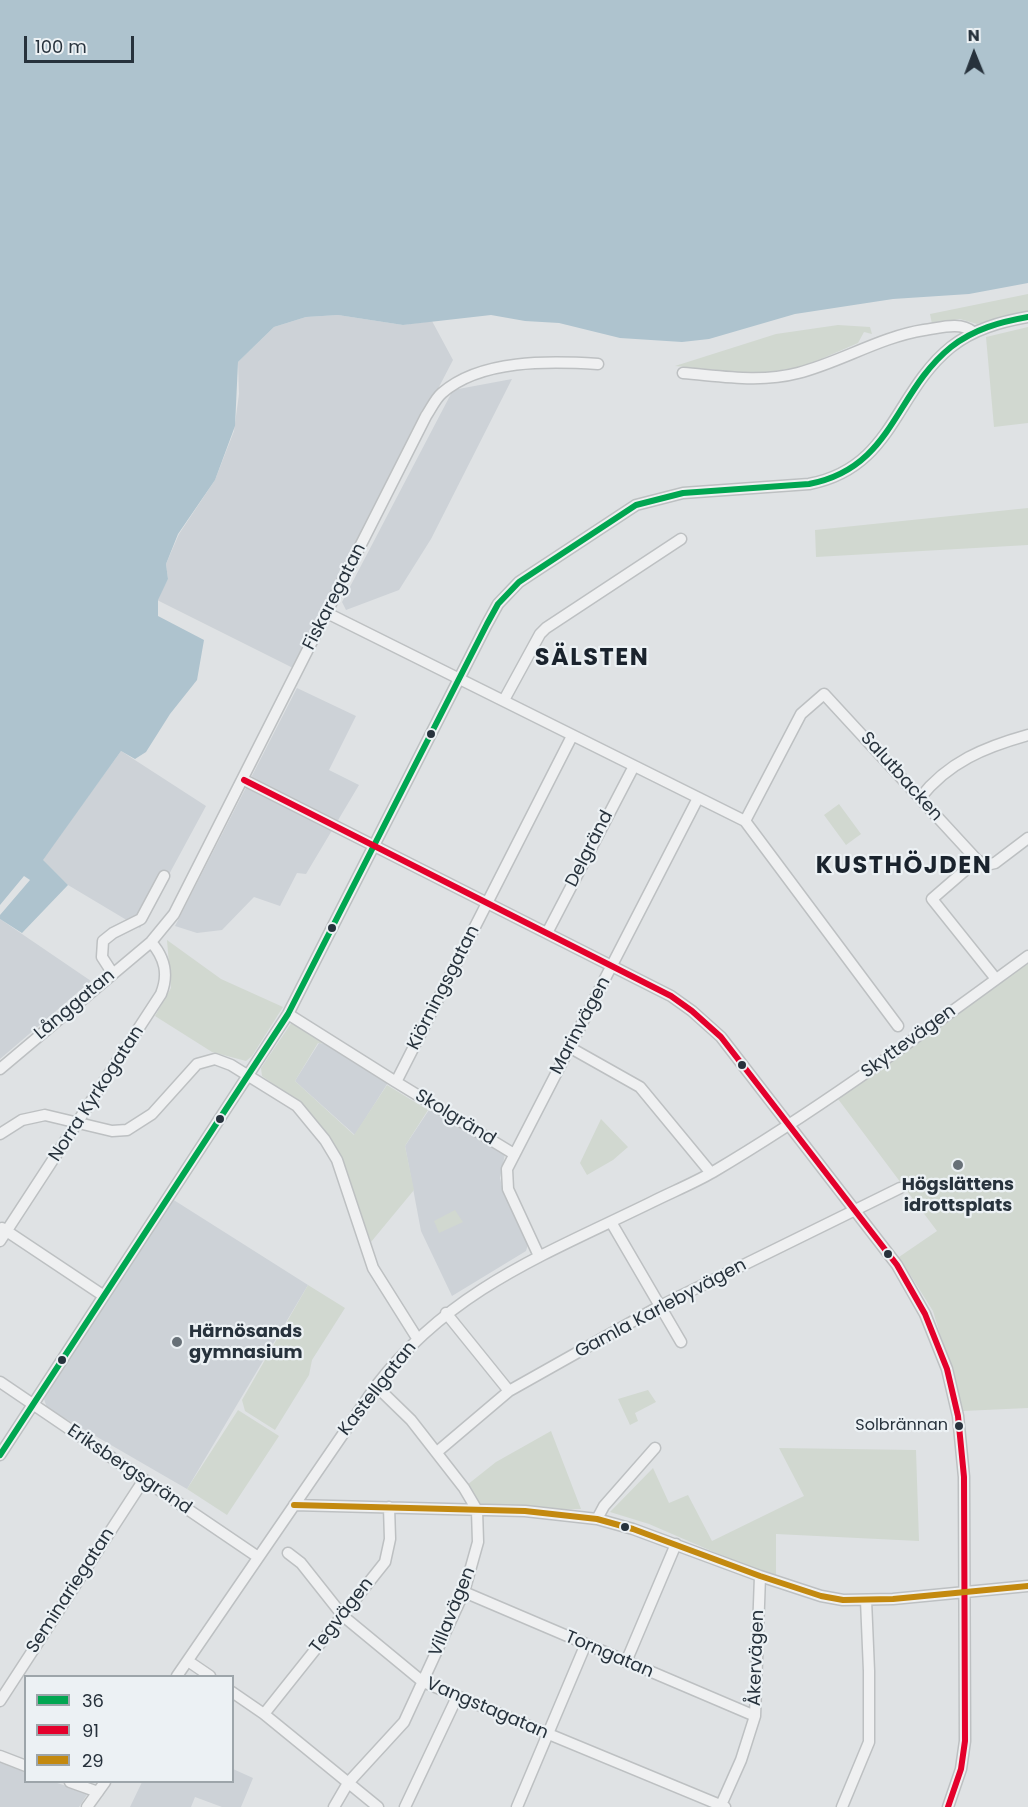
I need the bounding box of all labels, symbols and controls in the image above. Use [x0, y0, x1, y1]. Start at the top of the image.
scale bar [27, 24, 136, 62]
north arrow [944, 24, 1004, 84]
text: N [967, 24, 980, 47]
text: 100 m [35, 34, 87, 59]
street label: Fiskaregatan [299, 540, 371, 654]
district label: SÄLSTEN [535, 645, 649, 673]
unlabelled marker [425, 728, 437, 740]
street label: Salutbacken [855, 728, 947, 826]
street label: Delgränd [562, 807, 618, 891]
district label: KUSTHÖJDEN [816, 853, 992, 881]
unlabelled marker [326, 922, 338, 934]
street label: Kiörningsgatan [403, 922, 485, 1054]
street label: Långgatan [30, 965, 120, 1045]
street label: Marinvägen [546, 973, 616, 1079]
street label: Skyttevägen [858, 1001, 960, 1083]
street label: Norra Kyrkogatan [45, 1022, 149, 1166]
unlabelled marker [736, 1059, 748, 1071]
street label: Skolgränd [411, 1085, 499, 1151]
unlabelled marker [214, 1113, 226, 1125]
marker: Högslättens idrottsplats [951, 1158, 965, 1172]
place label: Högslättens idrottsplats [902, 1174, 1014, 1216]
unlabelled marker [882, 1248, 894, 1260]
street label: Gamla Karlebyvägen [572, 1255, 750, 1363]
place label: Härnösands gymnasium [189, 1321, 303, 1364]
marker: Härnösands gymnasium [170, 1335, 184, 1349]
street label: Kastellgatan [335, 1338, 421, 1440]
unlabelled marker [56, 1354, 68, 1366]
place label: Solbrännan [855, 1416, 948, 1436]
street label: Eriksbergsgränd [63, 1420, 195, 1520]
marker: Solbrännan [953, 1420, 965, 1432]
unlabelled marker [619, 1521, 631, 1533]
street label: Seminariegatan [22, 1524, 120, 1658]
street label: Villavägen [425, 1564, 481, 1660]
street label: Tegvägen [306, 1574, 378, 1658]
street label: Åkervägen [745, 1609, 769, 1707]
street label: Torngatan [561, 1627, 657, 1683]
street label: Vangstagatan [423, 1674, 551, 1744]
legend [24, 1675, 234, 1783]
text: 36 [82, 1688, 104, 1713]
text: 91 [82, 1718, 99, 1743]
text: 29 [82, 1748, 104, 1773]

